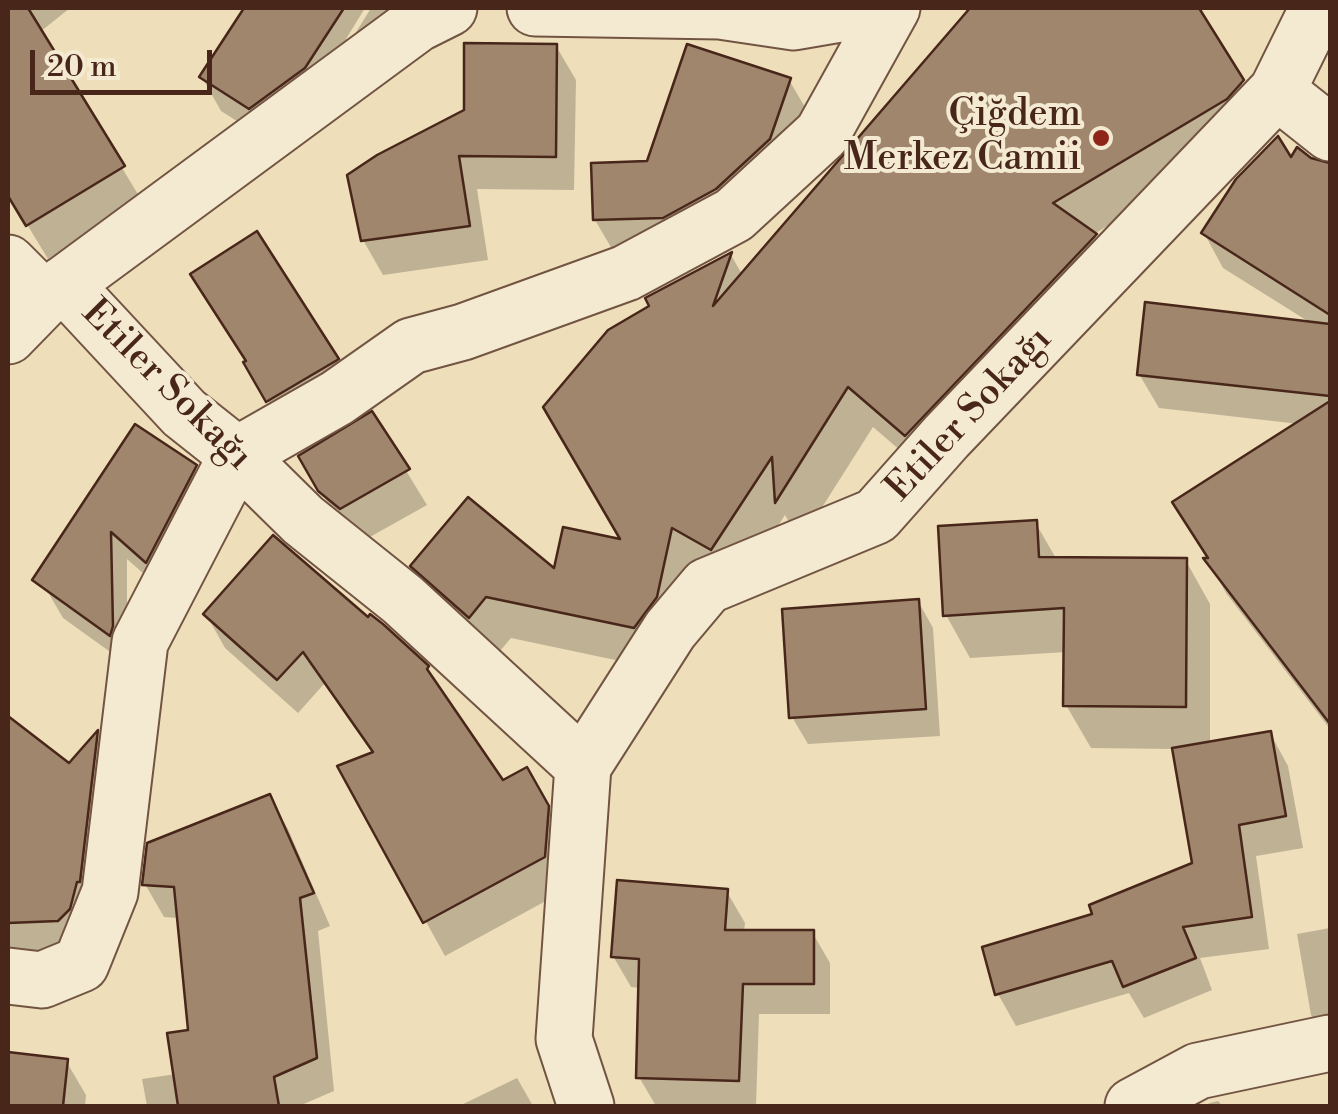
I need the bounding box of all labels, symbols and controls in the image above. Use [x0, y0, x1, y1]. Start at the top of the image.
scale bar [35, 30, 218, 92]
text: 20 m [47, 48, 116, 86]
place label: Çiğdem Merkez Camii [844, 93, 1081, 182]
marker: Çiğdem Merkez Camii [1090, 127, 1112, 149]
street label: Etiler Sokağı [71, 291, 261, 481]
street label: Etiler Sokağı [877, 318, 1063, 512]

